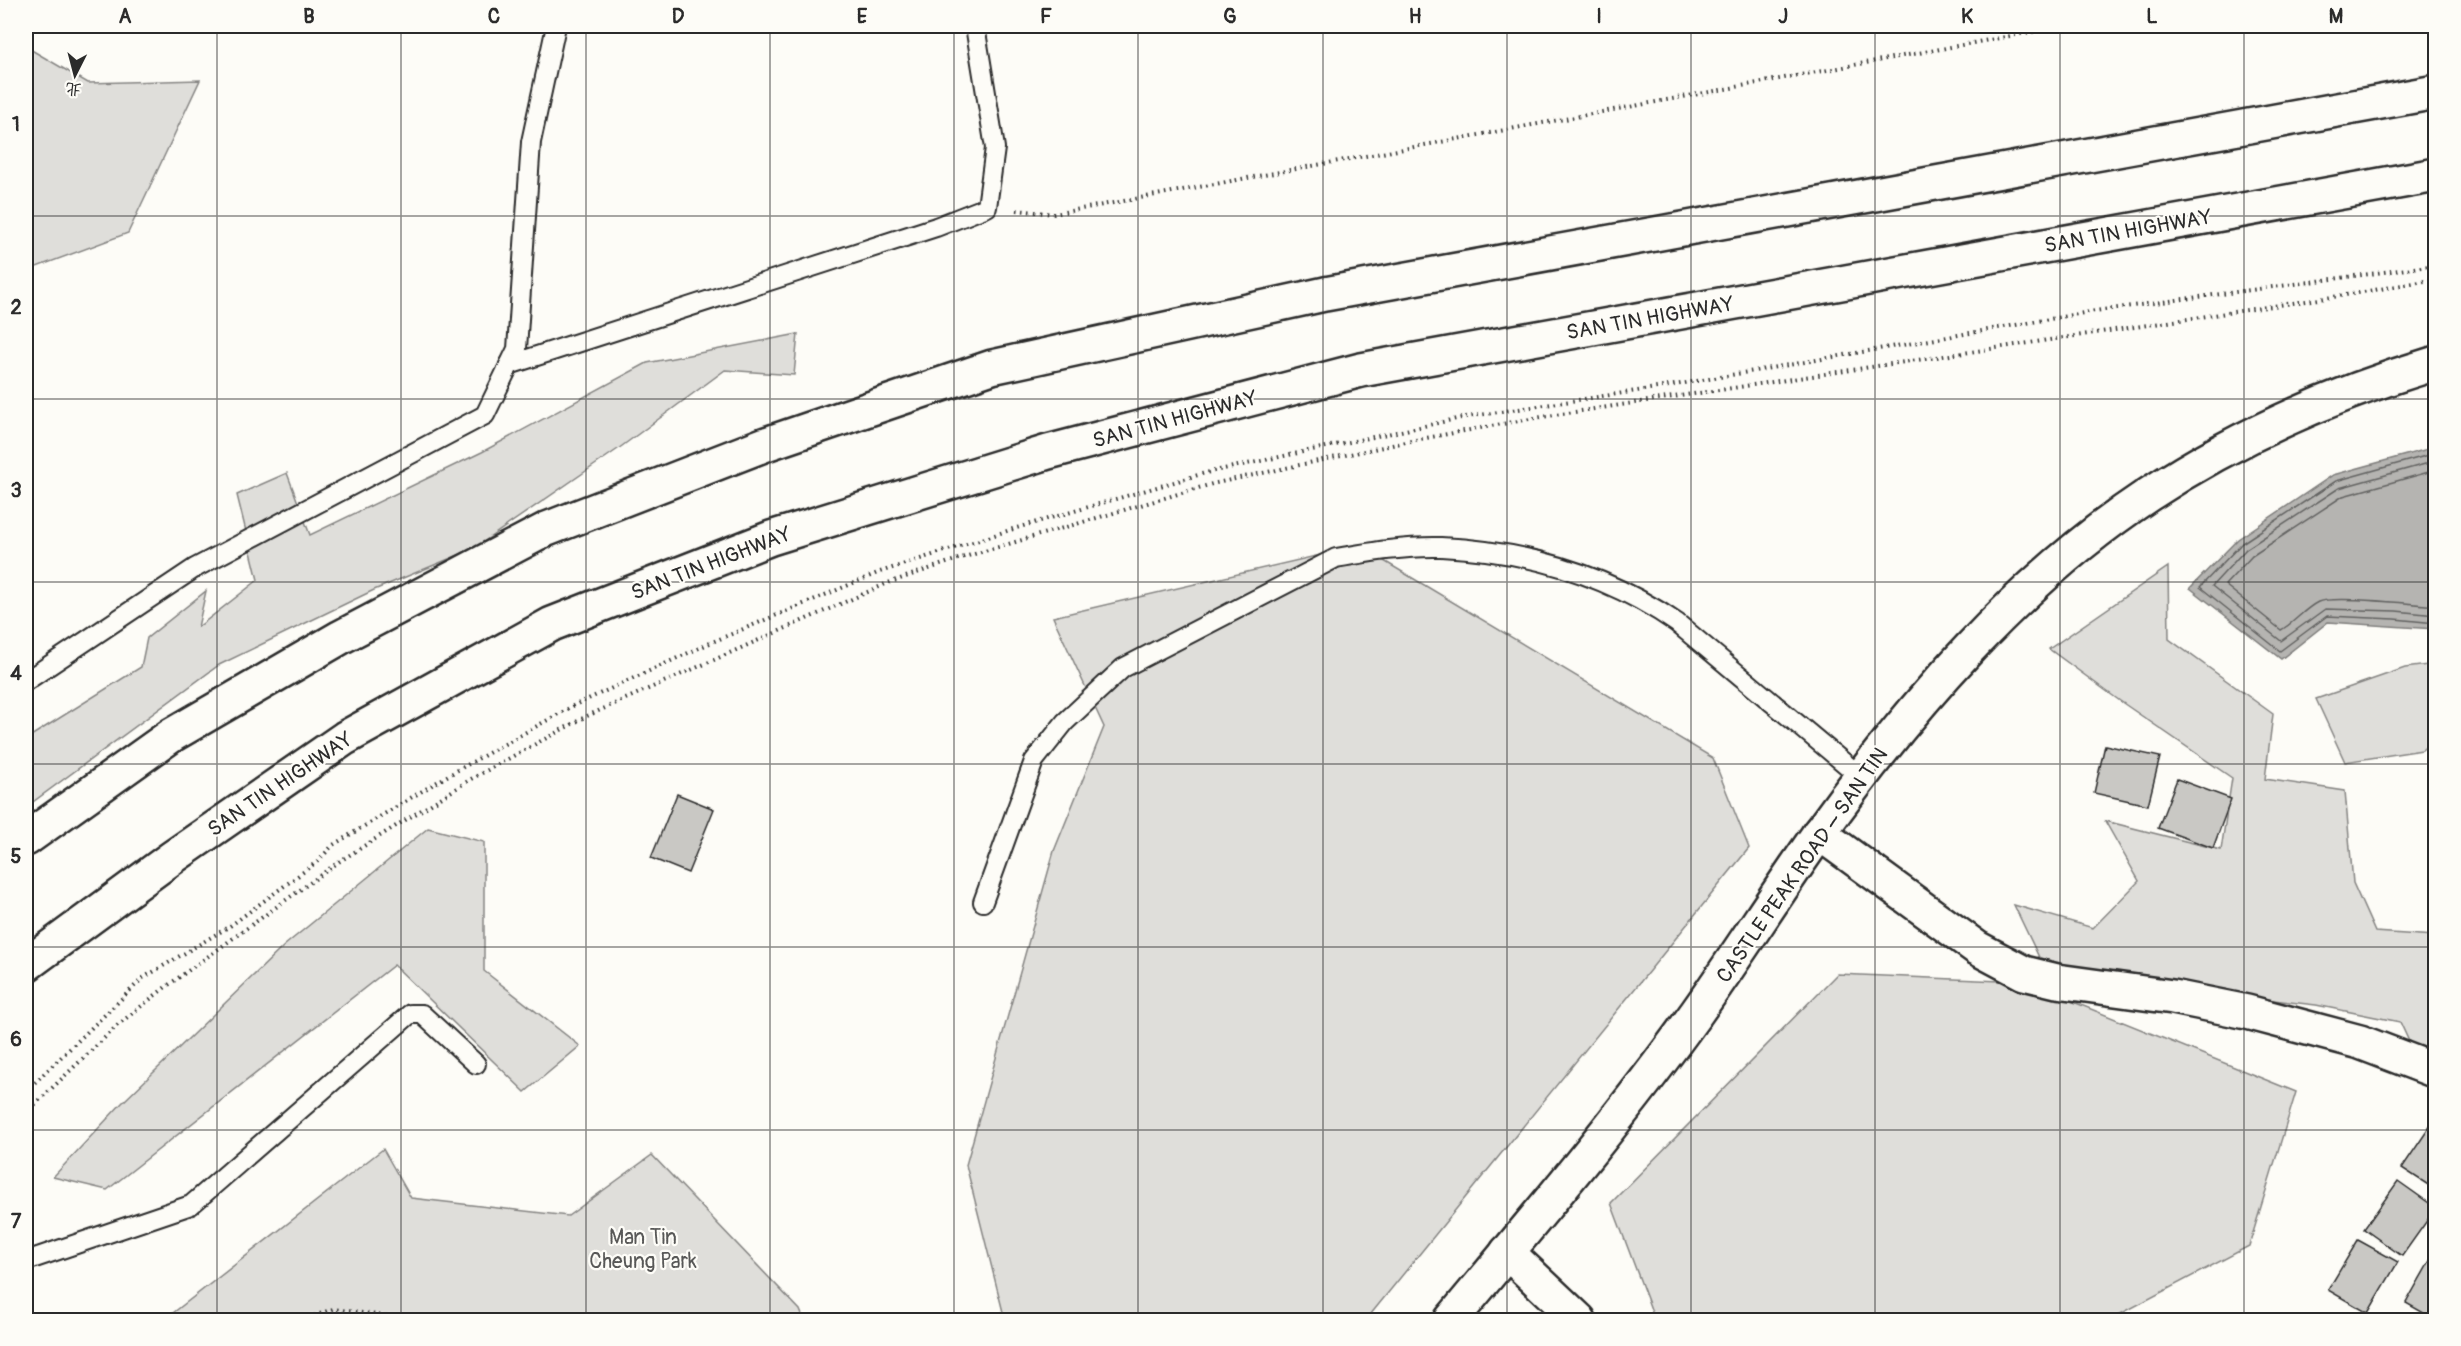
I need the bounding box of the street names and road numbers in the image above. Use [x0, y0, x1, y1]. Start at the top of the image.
street label: SAN TIN HIGHWAY [2042, 203, 2214, 260]
street label: SAN TIN HIGHWAY [1564, 290, 1736, 347]
street label: SAN TIN HIGHWAY [1090, 385, 1260, 454]
street label: SAN TIN HIGHWAY [627, 520, 795, 606]
street label: SAN TIN HIGHWAY [202, 726, 358, 843]
street label: CASTLE PEAK ROAD – SAN TIN [1711, 742, 1894, 988]

